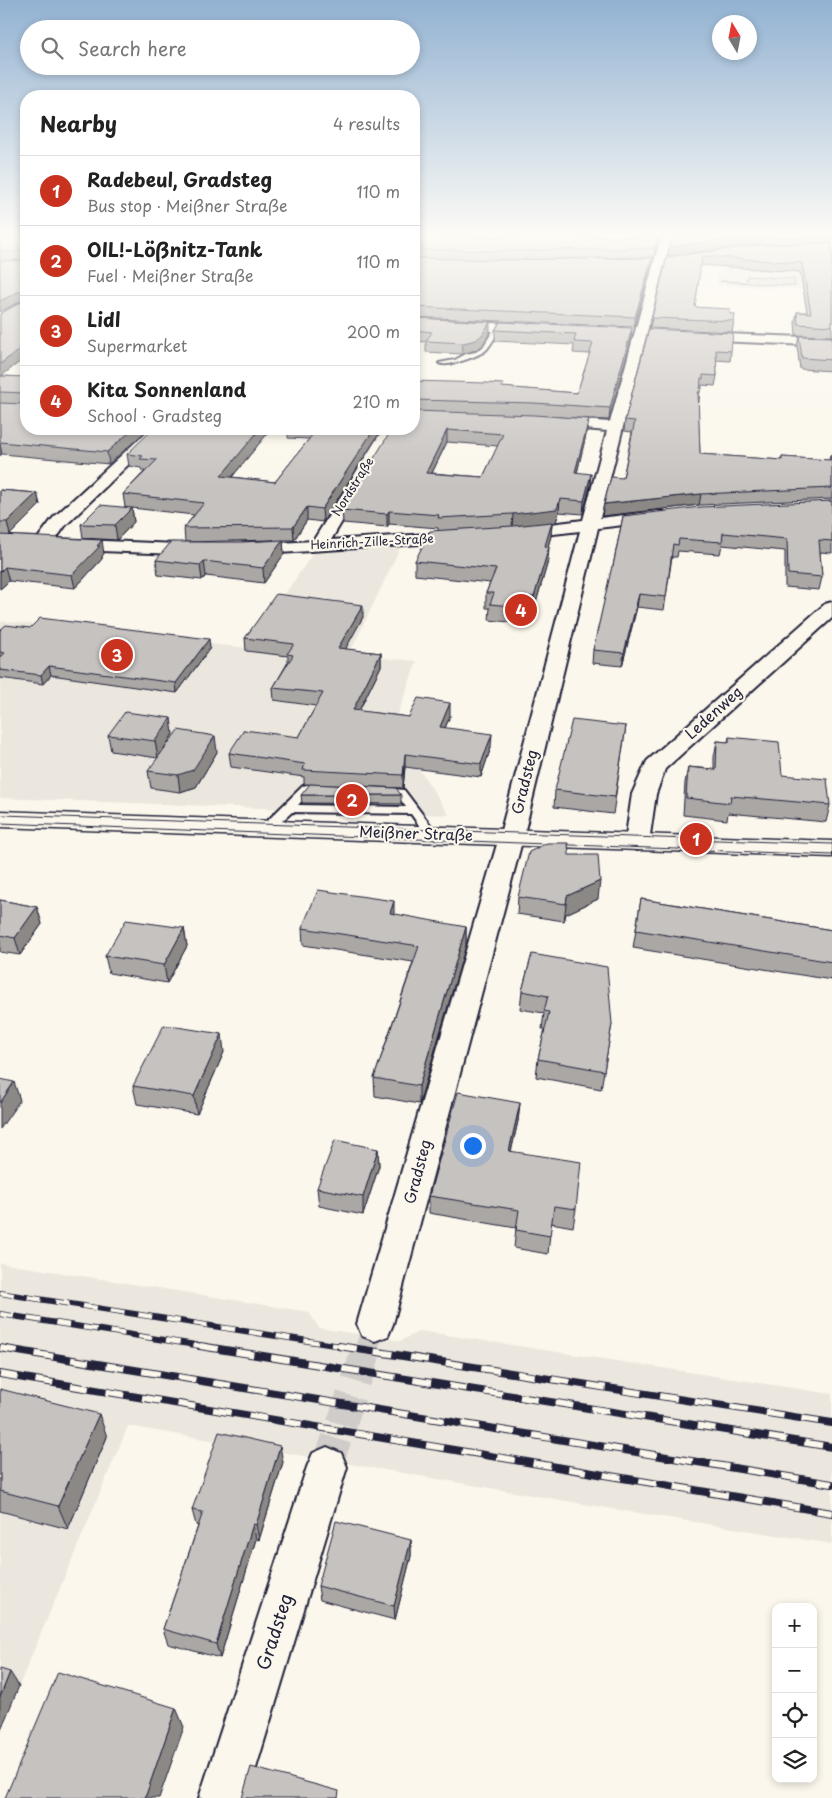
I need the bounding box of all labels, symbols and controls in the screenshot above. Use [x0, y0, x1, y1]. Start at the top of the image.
north arrow [712, 15, 757, 60]
search box [20, 20, 420, 75]
icon: search [38, 34, 66, 62]
text: Search here [78, 34, 187, 62]
text: Nearby [40, 107, 117, 139]
text: 4 results [333, 111, 400, 135]
text: Radebeul, Gradsteg [87, 165, 272, 193]
text: 1 [52, 179, 60, 203]
text: 110 m [357, 179, 400, 203]
text: Bus stop · Meißner Straße [87, 193, 288, 217]
text: OIL!-Lößnitz-Tank [87, 235, 263, 263]
text: 2 [50, 249, 62, 273]
text: 110 m [357, 249, 400, 273]
text: Fuel · Meißner Straße [87, 263, 253, 287]
text: Lidl [87, 305, 121, 333]
text: 3 [51, 319, 61, 343]
text: 200 m [347, 319, 400, 343]
text: Supermarket [87, 333, 187, 357]
text: Kita Sonnenland [87, 375, 246, 403]
text: 4 [51, 389, 61, 413]
text: 210 m [352, 389, 400, 413]
text: School · Gradsteg [87, 403, 222, 427]
street label: Nordstraße [327, 453, 377, 520]
street label: Heinrich-Zille-Straße [310, 529, 434, 553]
pin: 4 [505, 591, 537, 629]
pin: 3 [101, 636, 133, 674]
street label: Ledenweg [679, 680, 747, 744]
street label: Gradsteg [504, 747, 543, 816]
pin: 2 [336, 781, 368, 819]
street label: Meißner Straße [359, 819, 473, 846]
pin: 1 [680, 820, 712, 858]
your location [460, 1133, 486, 1159]
street label: Gradsteg [397, 1137, 436, 1206]
street label: Gradsteg [249, 1590, 299, 1673]
map controls [772, 1603, 817, 1783]
button: + [772, 1603, 817, 1648]
button: − [772, 1648, 817, 1693]
button: locate [772, 1693, 817, 1738]
button: layers [772, 1738, 817, 1783]

